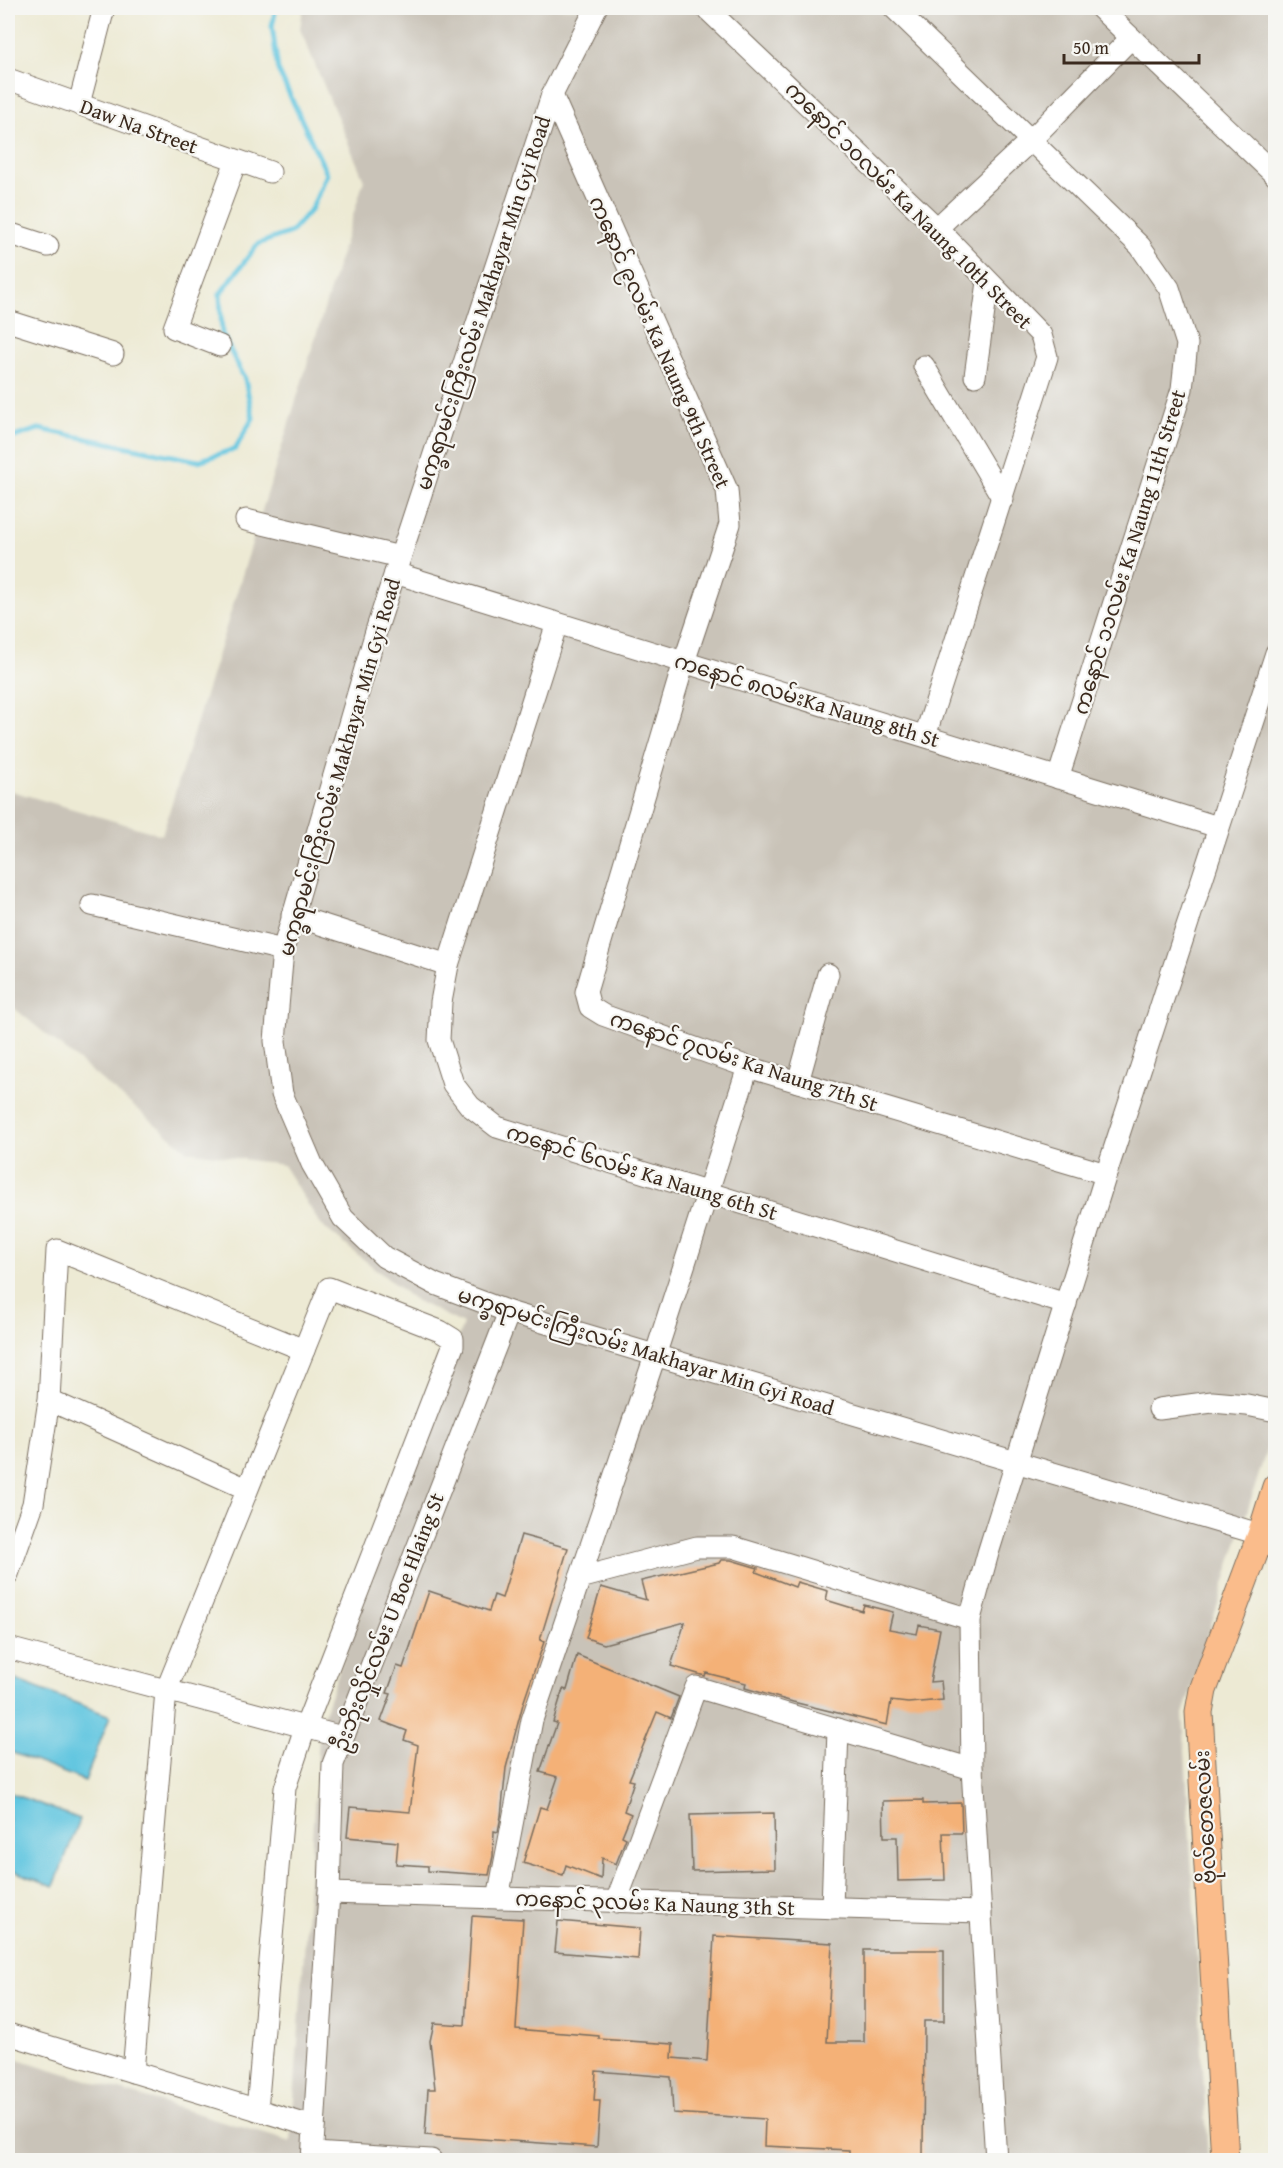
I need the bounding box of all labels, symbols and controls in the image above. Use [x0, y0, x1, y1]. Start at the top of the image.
scale bar [1064, 27, 1199, 65]
text: 50 m [1073, 34, 1109, 61]
street label: ကနောင် ၁၀လမ်း Ka Naung 10th Street [777, 74, 1040, 338]
street label: Daw Na Street [76, 90, 203, 162]
street label: မက္ခရာမင်းကြီးလမ်း Makhayar Min Gyi Road [408, 111, 561, 495]
street label: ကနောင် ၉လမ်း Ka Naung 9th Street [580, 191, 739, 495]
street label: ကနောင် ၁၁လမ်း Ka Naung 11th Street [1065, 385, 1195, 719]
street label: မက္ခရာမင်းကြီးလမ်း Makhayar Min Gyi Road [270, 574, 411, 960]
street label: ကနောင် ၈လမ်းKa Naung 8th St [670, 645, 944, 757]
street label: ကနောင် ၇လမ်း Ka Naung 7th St [605, 1003, 883, 1121]
street label: ကနောင် ၆လမ်း Ka Naung 6th St [502, 1116, 782, 1230]
street label: မက္ခရာမင်းကြီးလမ်း Makhayar Min Gyi Road [453, 1279, 839, 1426]
street label: ဦးဘိုးလှိုင်လမ်း U Boe Hlaing St [324, 1488, 454, 1757]
street label: ဗိုလ်တေဇလမ်း [1186, 1749, 1226, 1885]
street label: ကနောင် ၃လမ်း Ka Naung 3th St [515, 1883, 796, 1925]

